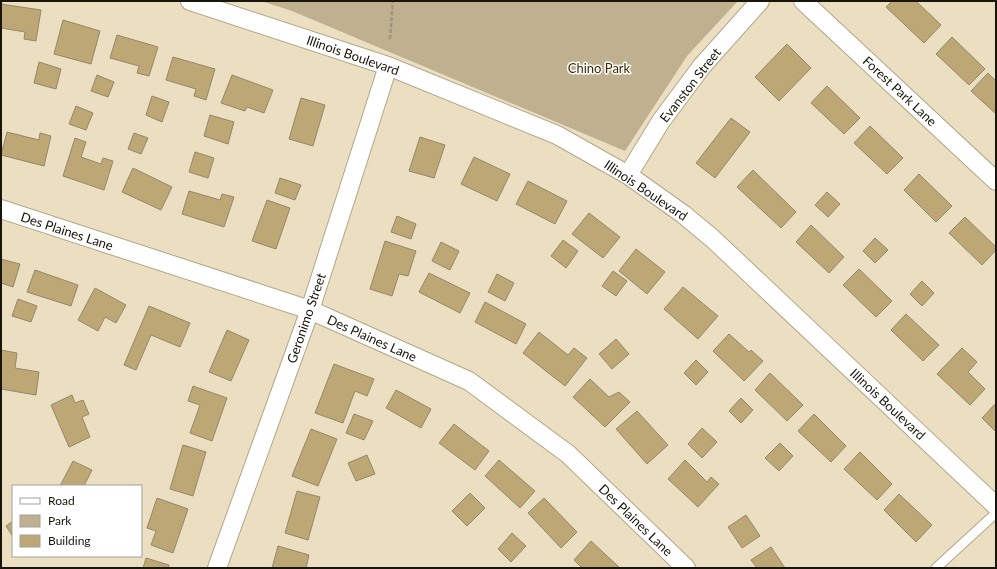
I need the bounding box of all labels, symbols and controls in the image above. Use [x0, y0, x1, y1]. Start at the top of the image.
street label: Illinois Boulevard [305, 32, 401, 78]
street label: Evanston Street [656, 44, 724, 125]
street label: Forest Park Lane [860, 53, 940, 129]
park label: Chino Park [568, 60, 631, 76]
street label: Illinois Boulevard [601, 156, 691, 224]
street label: Des Plaines Lane [19, 209, 115, 254]
street label: Geronimo Street [283, 271, 329, 365]
street label: Des Plaines Lane [325, 311, 419, 365]
street label: Illinois Boulevard [847, 365, 929, 443]
street label: Des Plaines Lane [596, 481, 676, 559]
legend [12, 485, 142, 557]
text: Road [48, 493, 75, 508]
text: Park [48, 513, 72, 528]
text: Building [48, 533, 91, 548]

